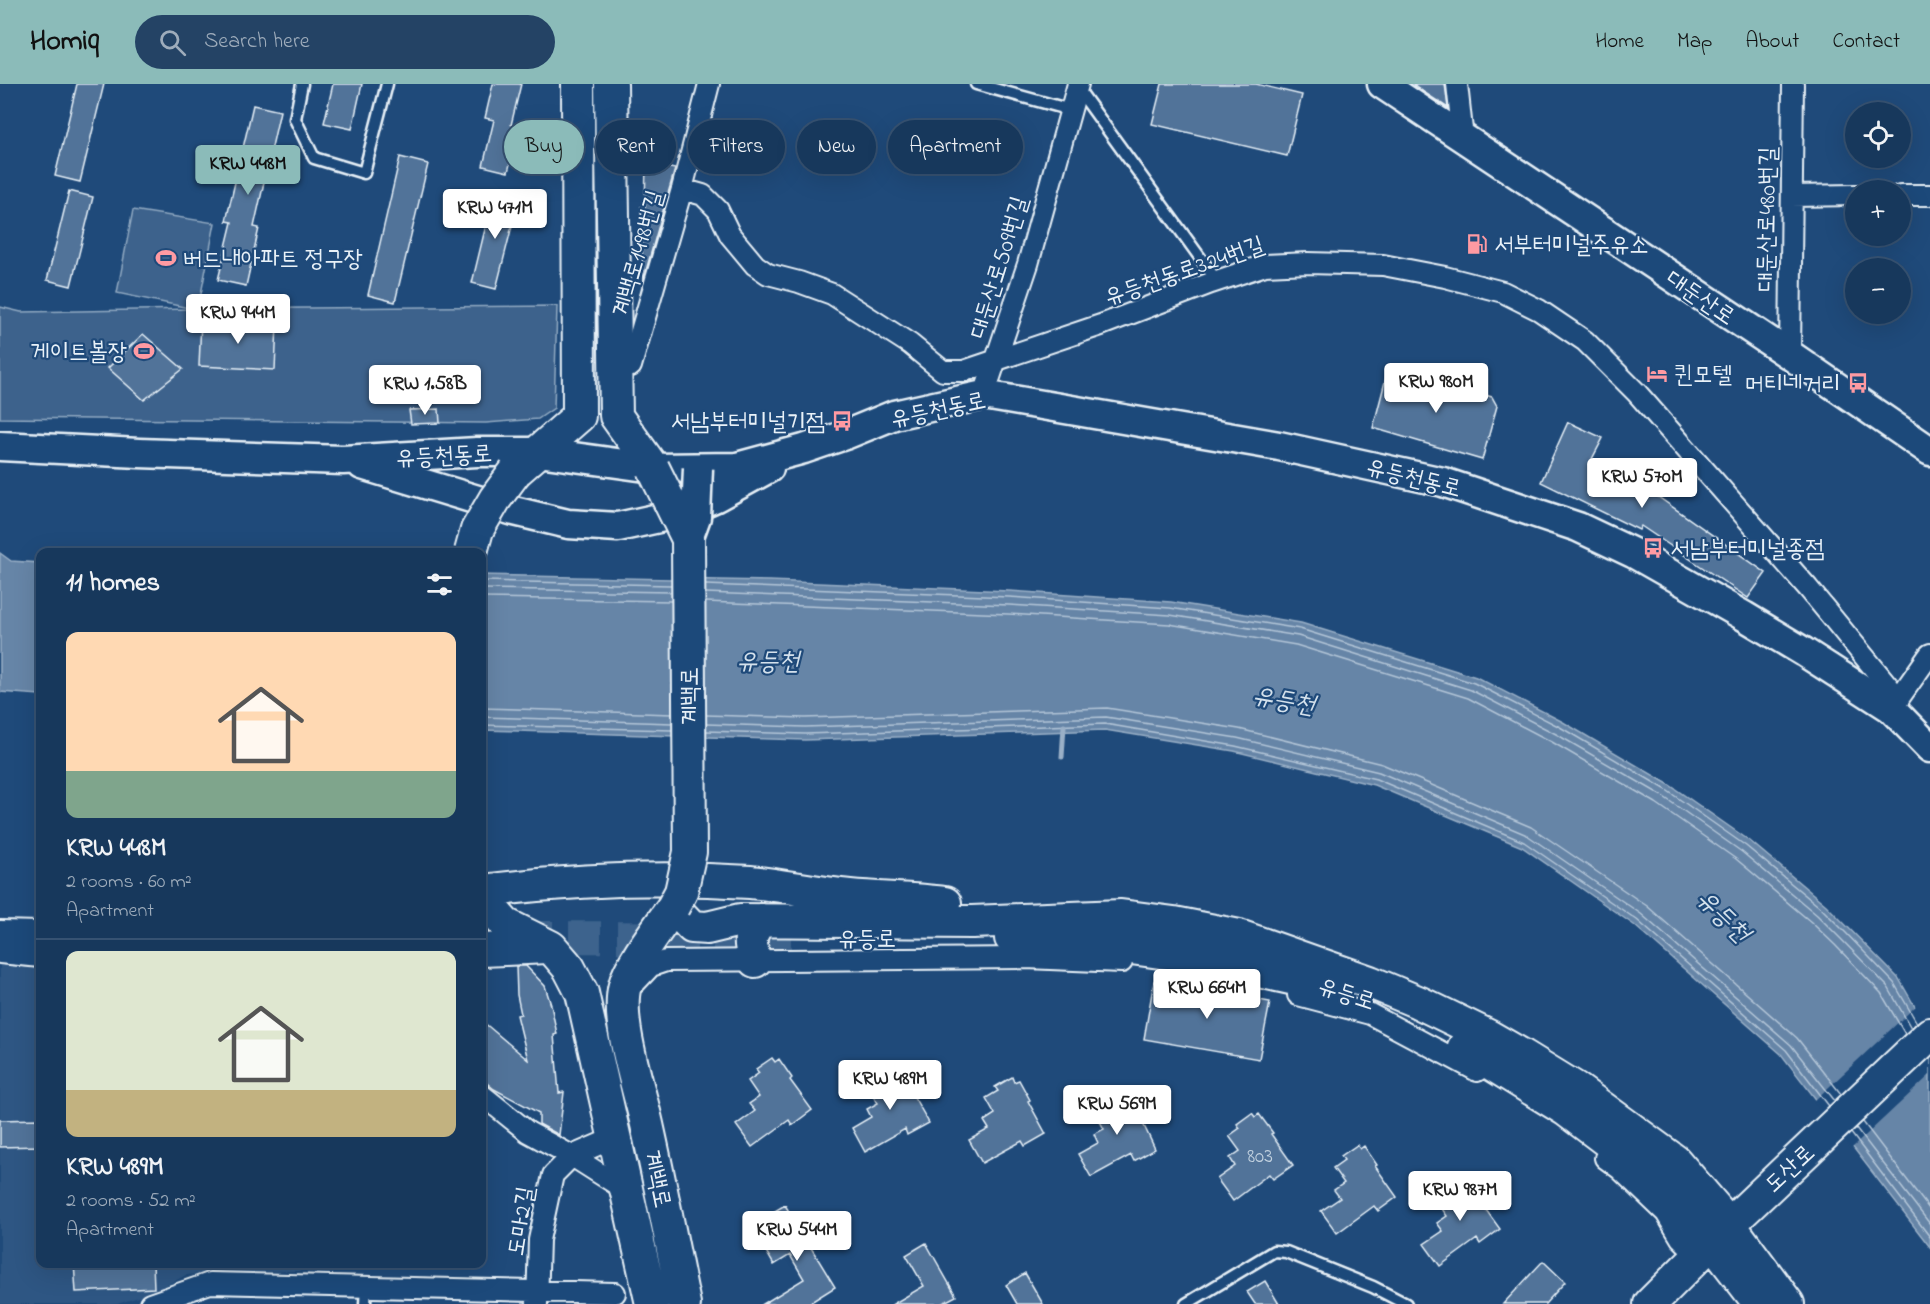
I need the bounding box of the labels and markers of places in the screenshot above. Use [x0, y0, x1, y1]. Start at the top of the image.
pin: KRW 448M [186, 145, 310, 196]
pin: KRW 471M [433, 189, 557, 240]
place label: 서부터미널주유소 [1494, 229, 1649, 264]
fuel station icon: 서부터미널주유소 [1465, 232, 1489, 256]
place label: 버드내아파트 정구장 [183, 243, 363, 278]
sports icon: 버드내아파트 정구장 [154, 246, 178, 270]
pin: KRW 944M [176, 294, 300, 345]
place label: 게이트볼장 [30, 336, 127, 371]
sports icon: 게이트볼장 [132, 339, 156, 363]
place label: 퀸모텔 [1674, 359, 1732, 394]
hotel icon: 퀸모텔 [1645, 362, 1669, 386]
pin: KRW 980M [1374, 363, 1498, 414]
pin: KRW 1.58B [356, 365, 494, 416]
place label: 머티네거리 [1744, 368, 1841, 403]
bus stop icon: 머티네거리 [1846, 371, 1870, 395]
place label: 서남부터미널기점 [671, 406, 825, 441]
bus stop icon: 서남부터미널기점 [830, 409, 854, 433]
pin: KRW 570M [1580, 458, 1704, 509]
place label: 서남부터미널종점 [1670, 533, 1825, 568]
bus stop icon: 서남부터미널종점 [1641, 536, 1665, 560]
pin: KRW 664M [1145, 969, 1269, 1020]
pin: KRW 489M [828, 1060, 952, 1111]
pin: KRW 569M [1055, 1085, 1179, 1136]
pin: KRW 987M [1398, 1171, 1522, 1222]
pin: KRW 544M [735, 1211, 859, 1262]

